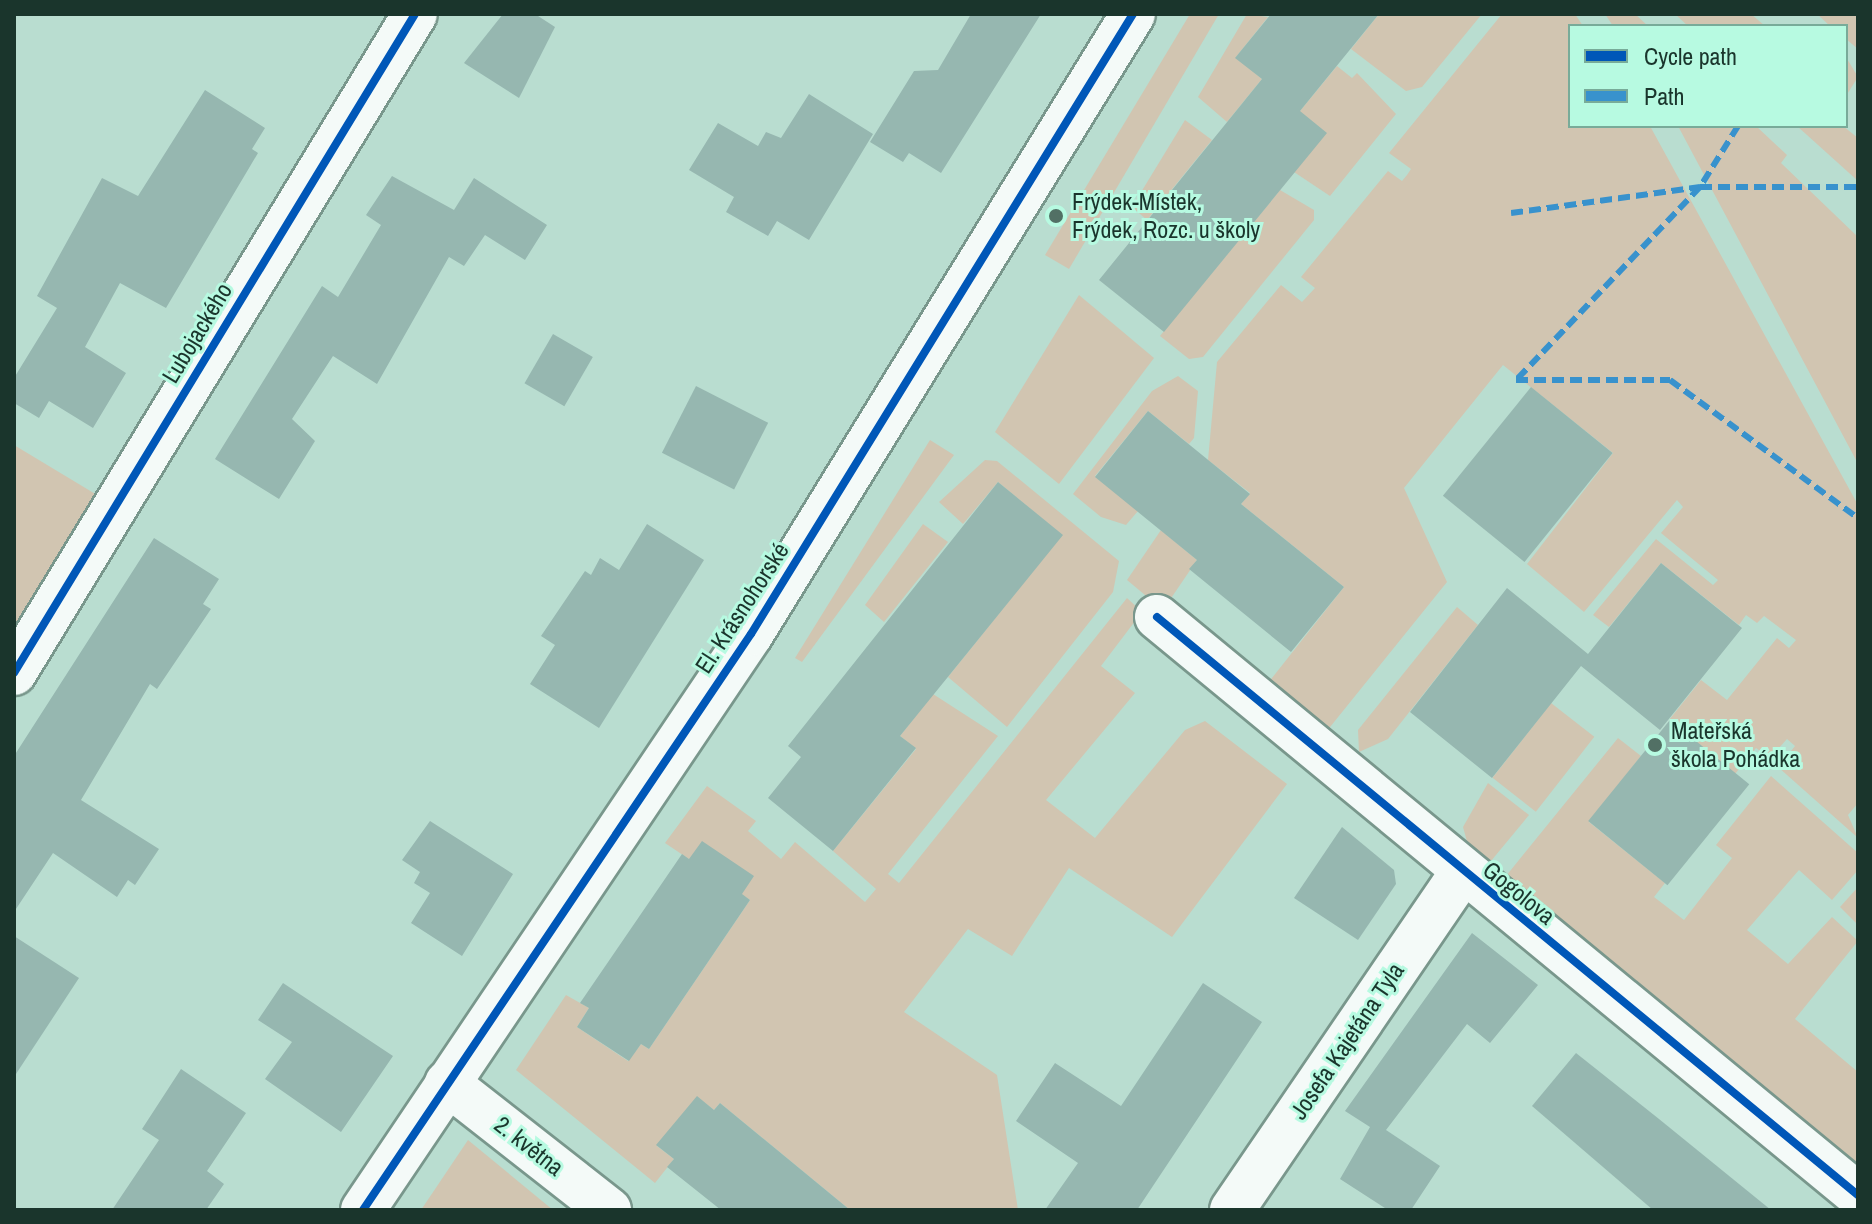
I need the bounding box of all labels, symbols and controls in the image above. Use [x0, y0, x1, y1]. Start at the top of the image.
legend [1568, 24, 1848, 128]
text: Cycle path [1644, 40, 1737, 72]
text: Path [1644, 80, 1685, 112]
place label: Frýdek-Místek, Frýdek, Rozc. u školy [1072, 188, 1260, 244]
marker: Frýdek-Místek, Frýdek, Rozc. u školy [1047, 207, 1065, 225]
street label: Lubojackého [156, 278, 238, 388]
street label: El. Krásnohorské [689, 537, 795, 679]
place label: Mateřská škola Pohádka [1671, 717, 1800, 773]
marker: Mateřská škola Pohádka [1646, 736, 1664, 754]
street label: Gogolova [1477, 855, 1561, 931]
street label: Josefa Kajetána Tyla [1284, 957, 1410, 1125]
street label: 2. května [489, 1110, 569, 1182]

